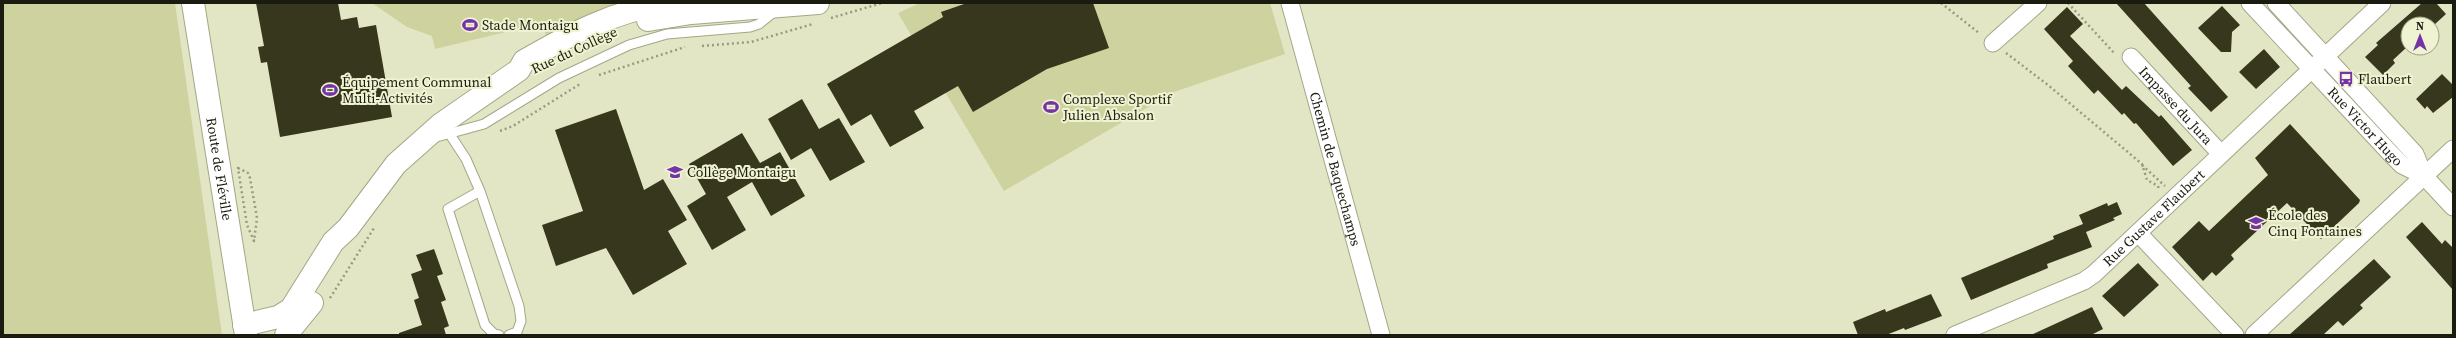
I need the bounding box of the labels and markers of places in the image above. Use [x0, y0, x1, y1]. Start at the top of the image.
place label: Stade Montaigu [482, 15, 579, 35]
sports icon: Stade Montaigu [461, 16, 479, 34]
place label: Flaubert [2358, 69, 2412, 89]
bus stop icon: Flaubert [2337, 70, 2355, 88]
place label: Équipement Communal Multi-Activités [342, 72, 491, 108]
sports icon: Équipement Communal Multi-Activités [321, 81, 339, 99]
place label: Complexe Sportif Julien Absalon [1062, 89, 1173, 125]
sports icon: Complexe Sportif Julien Absalon [1042, 98, 1060, 116]
place label: Collège Montaigu [687, 162, 796, 182]
school or university icon: Collège Montaigu [666, 163, 684, 181]
place label: École des Cinq Fontaines [2268, 205, 2362, 241]
school or university icon: École des Cinq Fontaines [2247, 214, 2265, 232]

